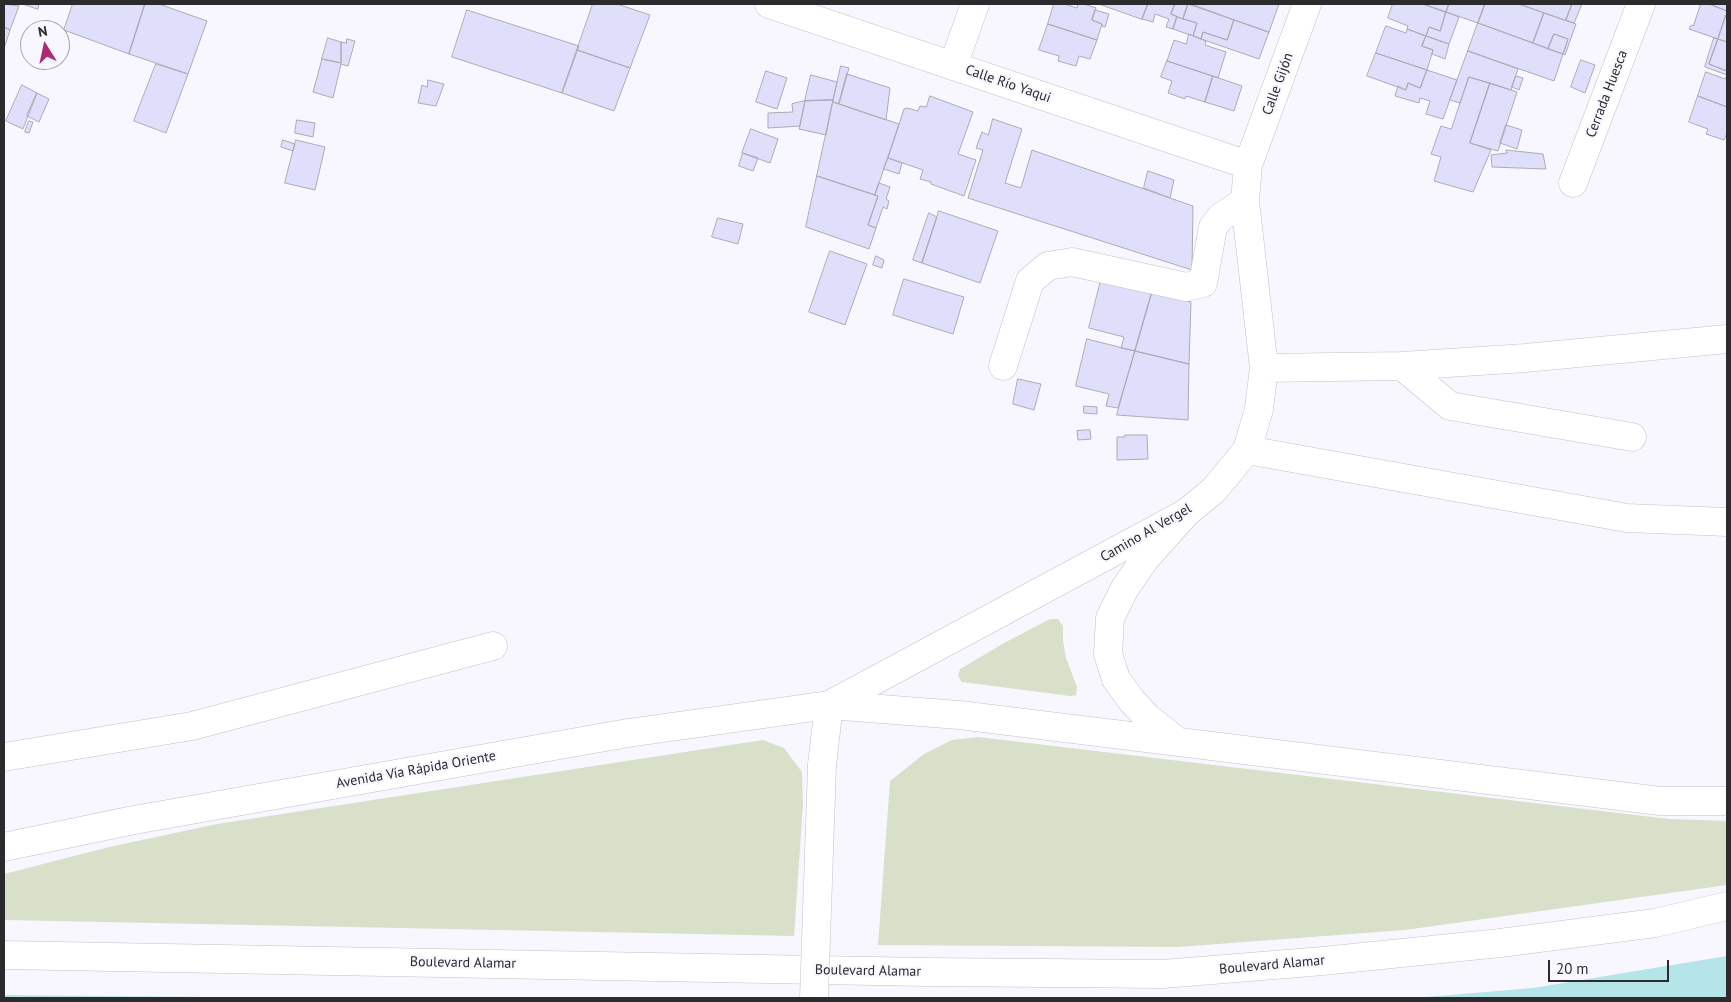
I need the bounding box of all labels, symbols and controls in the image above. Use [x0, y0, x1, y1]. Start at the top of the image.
north arrow [20, 20, 70, 70]
text: N [36, 22, 49, 41]
street label: Cerrada Huesca [1583, 48, 1631, 140]
street label: Calle Gijón [1259, 51, 1297, 117]
street label: Calle Río Yaqui [963, 61, 1053, 107]
street label: Camino Al Vergel [1097, 500, 1195, 566]
street label: Avenida Vía Rápida Oriente [335, 748, 497, 792]
scale bar [1551, 950, 1672, 982]
street label: Boulevard Alamar [1218, 952, 1326, 978]
street label: Boulevard Alamar [410, 954, 516, 972]
text: 20 m [1556, 959, 1589, 978]
street label: Boulevard Alamar [815, 962, 921, 980]

